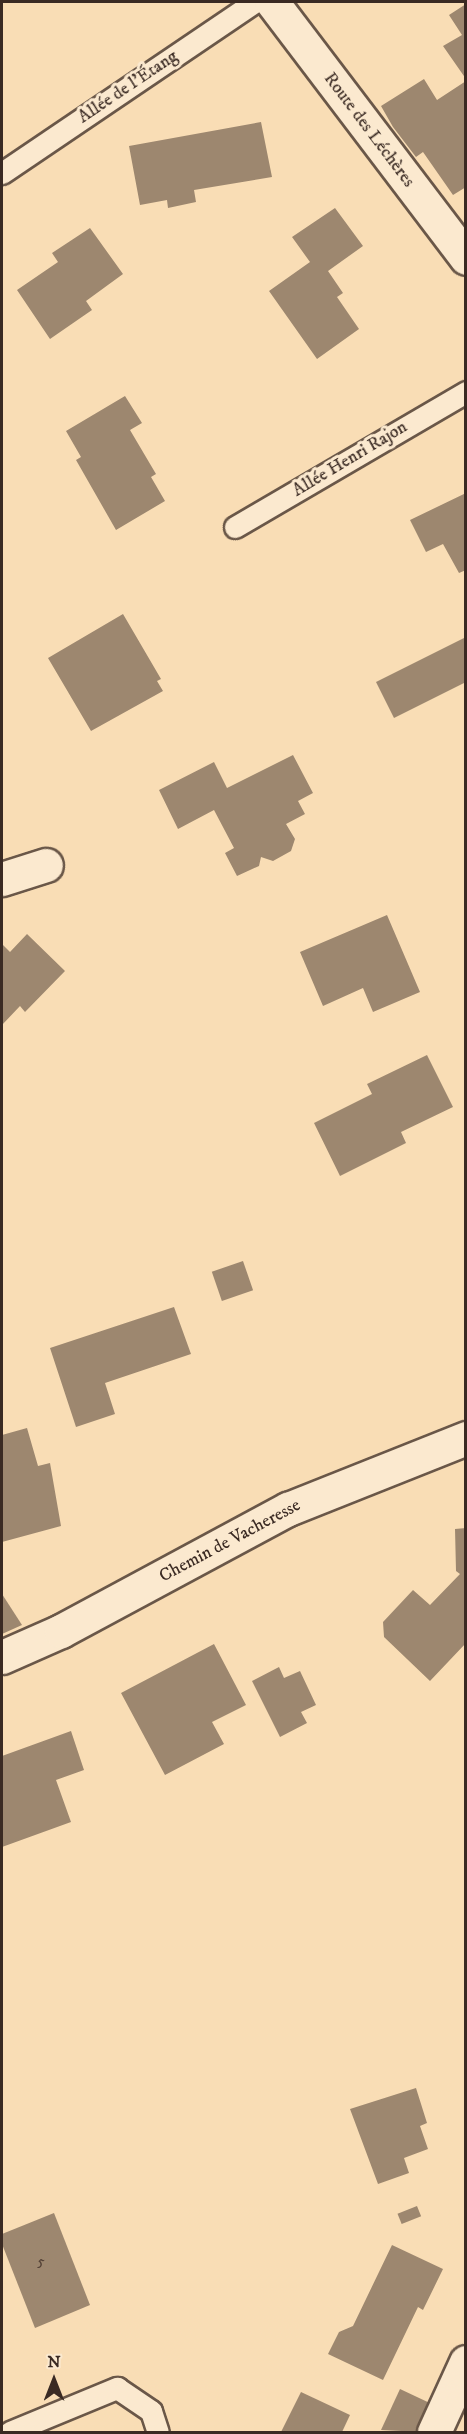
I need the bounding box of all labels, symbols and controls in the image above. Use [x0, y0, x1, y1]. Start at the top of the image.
street label: Allée de l'Étang [74, 46, 182, 128]
street label: Route des Léchères [319, 68, 419, 192]
street label: Allée Henri Rajon [289, 416, 411, 502]
street label: Chemin de Vacheresse [156, 1495, 304, 1587]
house number: 5 [37, 2253, 45, 2271]
north arrow [24, 2350, 84, 2410]
text: N [47, 2352, 61, 2372]

